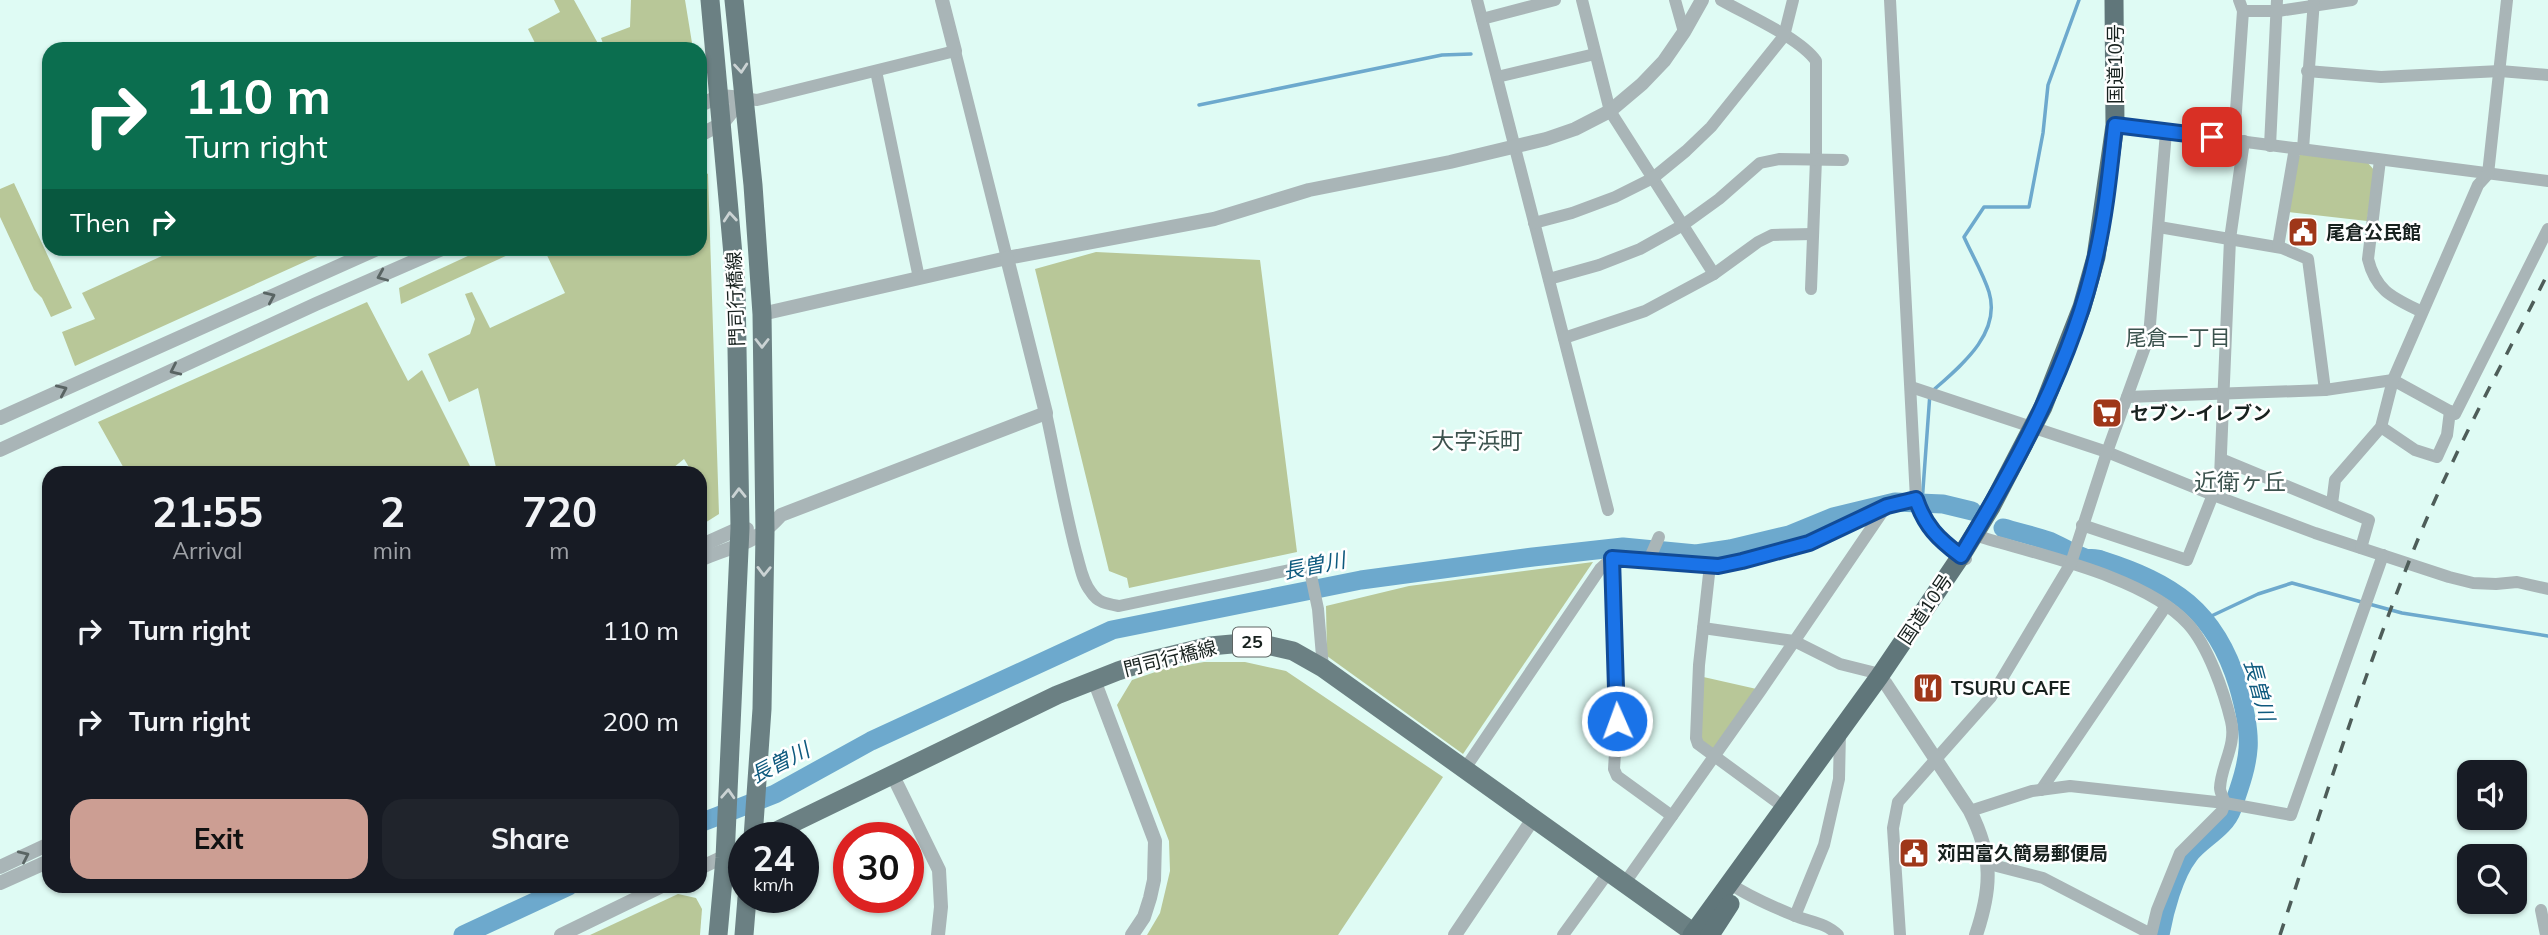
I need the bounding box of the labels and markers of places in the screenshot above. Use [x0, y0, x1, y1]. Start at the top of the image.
pin [2182, 107, 2242, 167]
public building icon: 尾倉公民館 [2286, 215, 2320, 249]
place label: 尾倉公民館 [2326, 220, 2421, 244]
supermarket icon: セブン-イレブン [2090, 396, 2124, 430]
place label: セブン-イレブン [2130, 401, 2271, 425]
restaurant icon: TSURU CAFE [1911, 671, 1945, 705]
place label: TSURU CAFE [1951, 676, 2070, 700]
public building icon: 苅田富久簡易郵便局 [1897, 836, 1931, 870]
place label: 苅田富久簡易郵便局 [1937, 841, 2108, 865]

